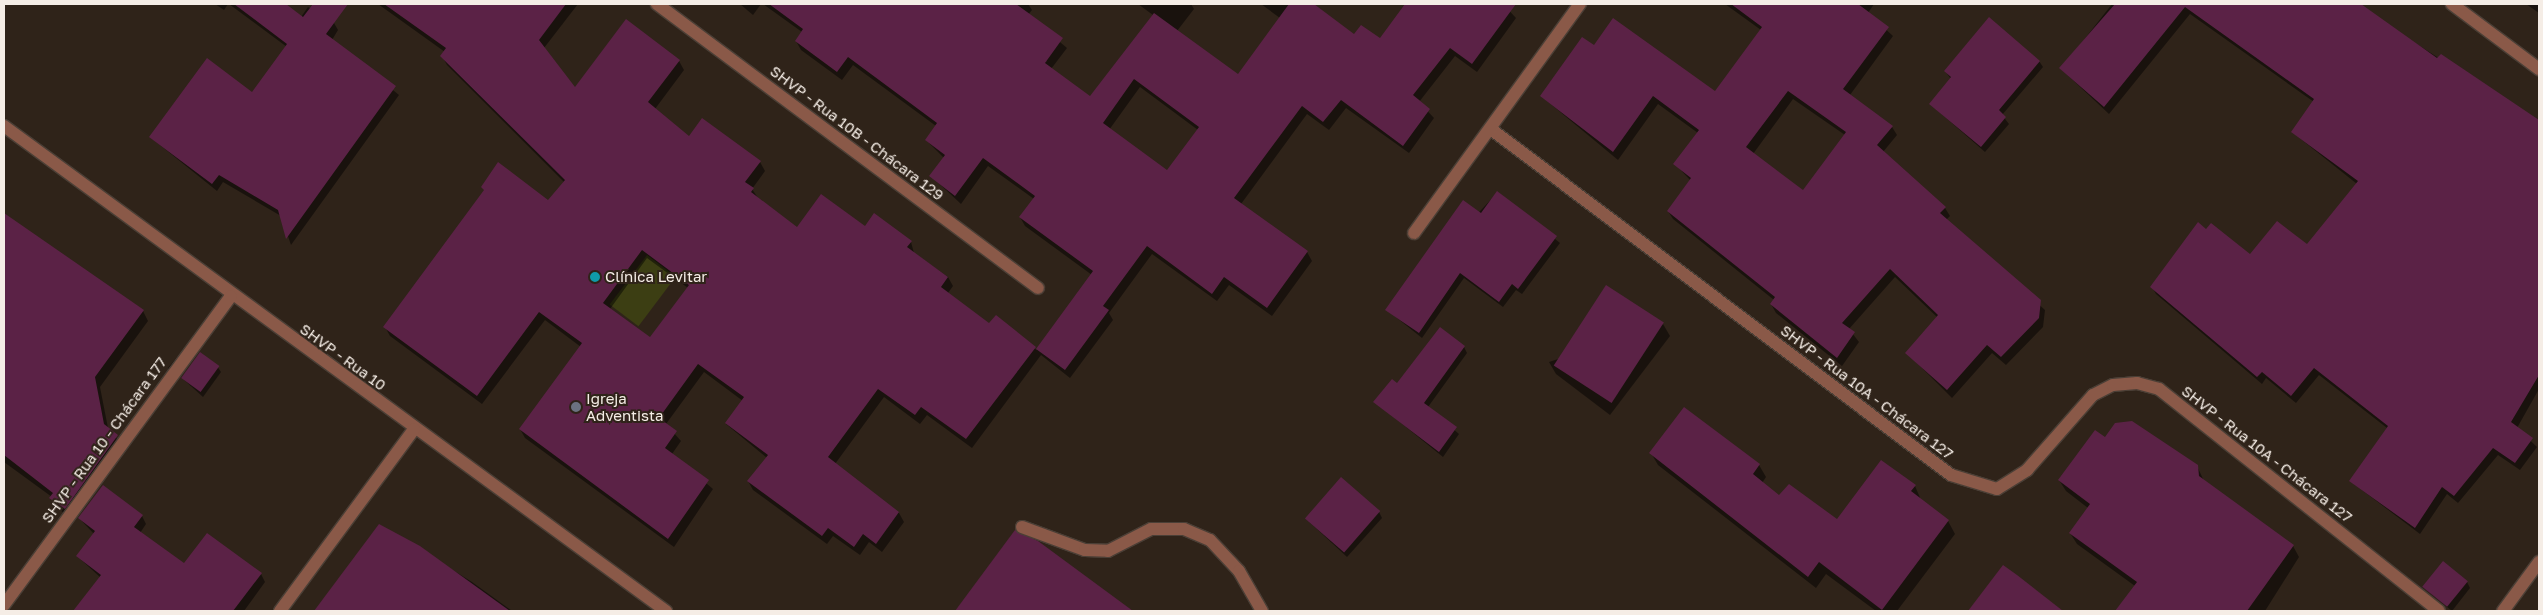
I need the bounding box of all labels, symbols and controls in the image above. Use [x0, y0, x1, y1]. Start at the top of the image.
street label: SHVP - Rua 10B - Chácara 129 [767, 62, 947, 204]
place label: Clínica Levitar [605, 268, 707, 286]
marker: Clínica Levitar [589, 271, 601, 283]
street label: SHVP - Rua 10 [297, 320, 389, 394]
street label: SHVP - Rua 10A - Chácara 127 [1777, 321, 1957, 463]
street label: SHVP - Rua 10 - Chácara 177 [38, 354, 170, 526]
street label: SHVP - Rua 10A - Chácara 127 [2178, 382, 2356, 526]
place label: Igreja Adventista [586, 389, 663, 424]
marker: Igreja Adventista [570, 401, 582, 413]

